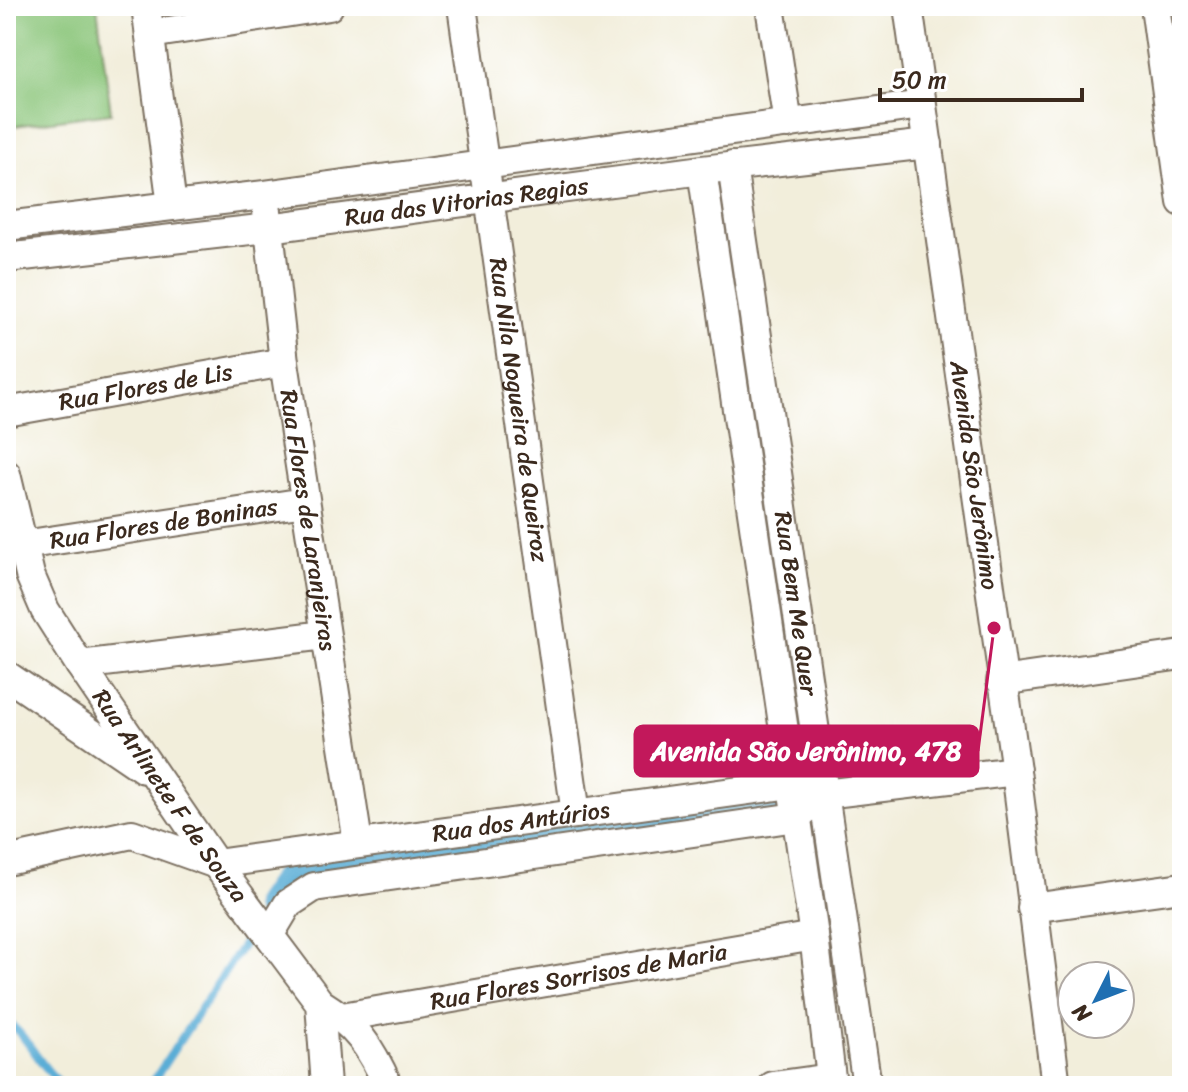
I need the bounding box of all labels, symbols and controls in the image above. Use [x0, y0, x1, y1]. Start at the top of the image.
scale bar [880, 52, 1082, 102]
text: 50 m [892, 59, 947, 101]
street label: Rua das Vitorias Regias [342, 164, 592, 239]
street label: Rua Nila Nogueira de Queiroz [477, 255, 561, 565]
street label: Rua Flores de Lis [55, 351, 236, 423]
street label: Avenida São Jerônimo [937, 357, 1011, 593]
street label: Rua Flores de Laranjeiras [268, 387, 349, 654]
street label: Rua Flores de Boninas [47, 485, 281, 562]
street label: Rua Bem Me Quer [762, 509, 831, 700]
street label: Rua Arlinete F de Souza [81, 680, 259, 912]
callout: Avenida São Jerônimo, 478 [635, 726, 978, 776]
text: Avenida São Jerônimo, 478 [650, 728, 962, 774]
street label: Rua dos Antúrios [430, 788, 612, 855]
street label: Rua Flores Sorrisos de Maria [427, 930, 731, 1022]
north arrow [1056, 960, 1136, 1040]
text: N [1061, 994, 1102, 1033]

